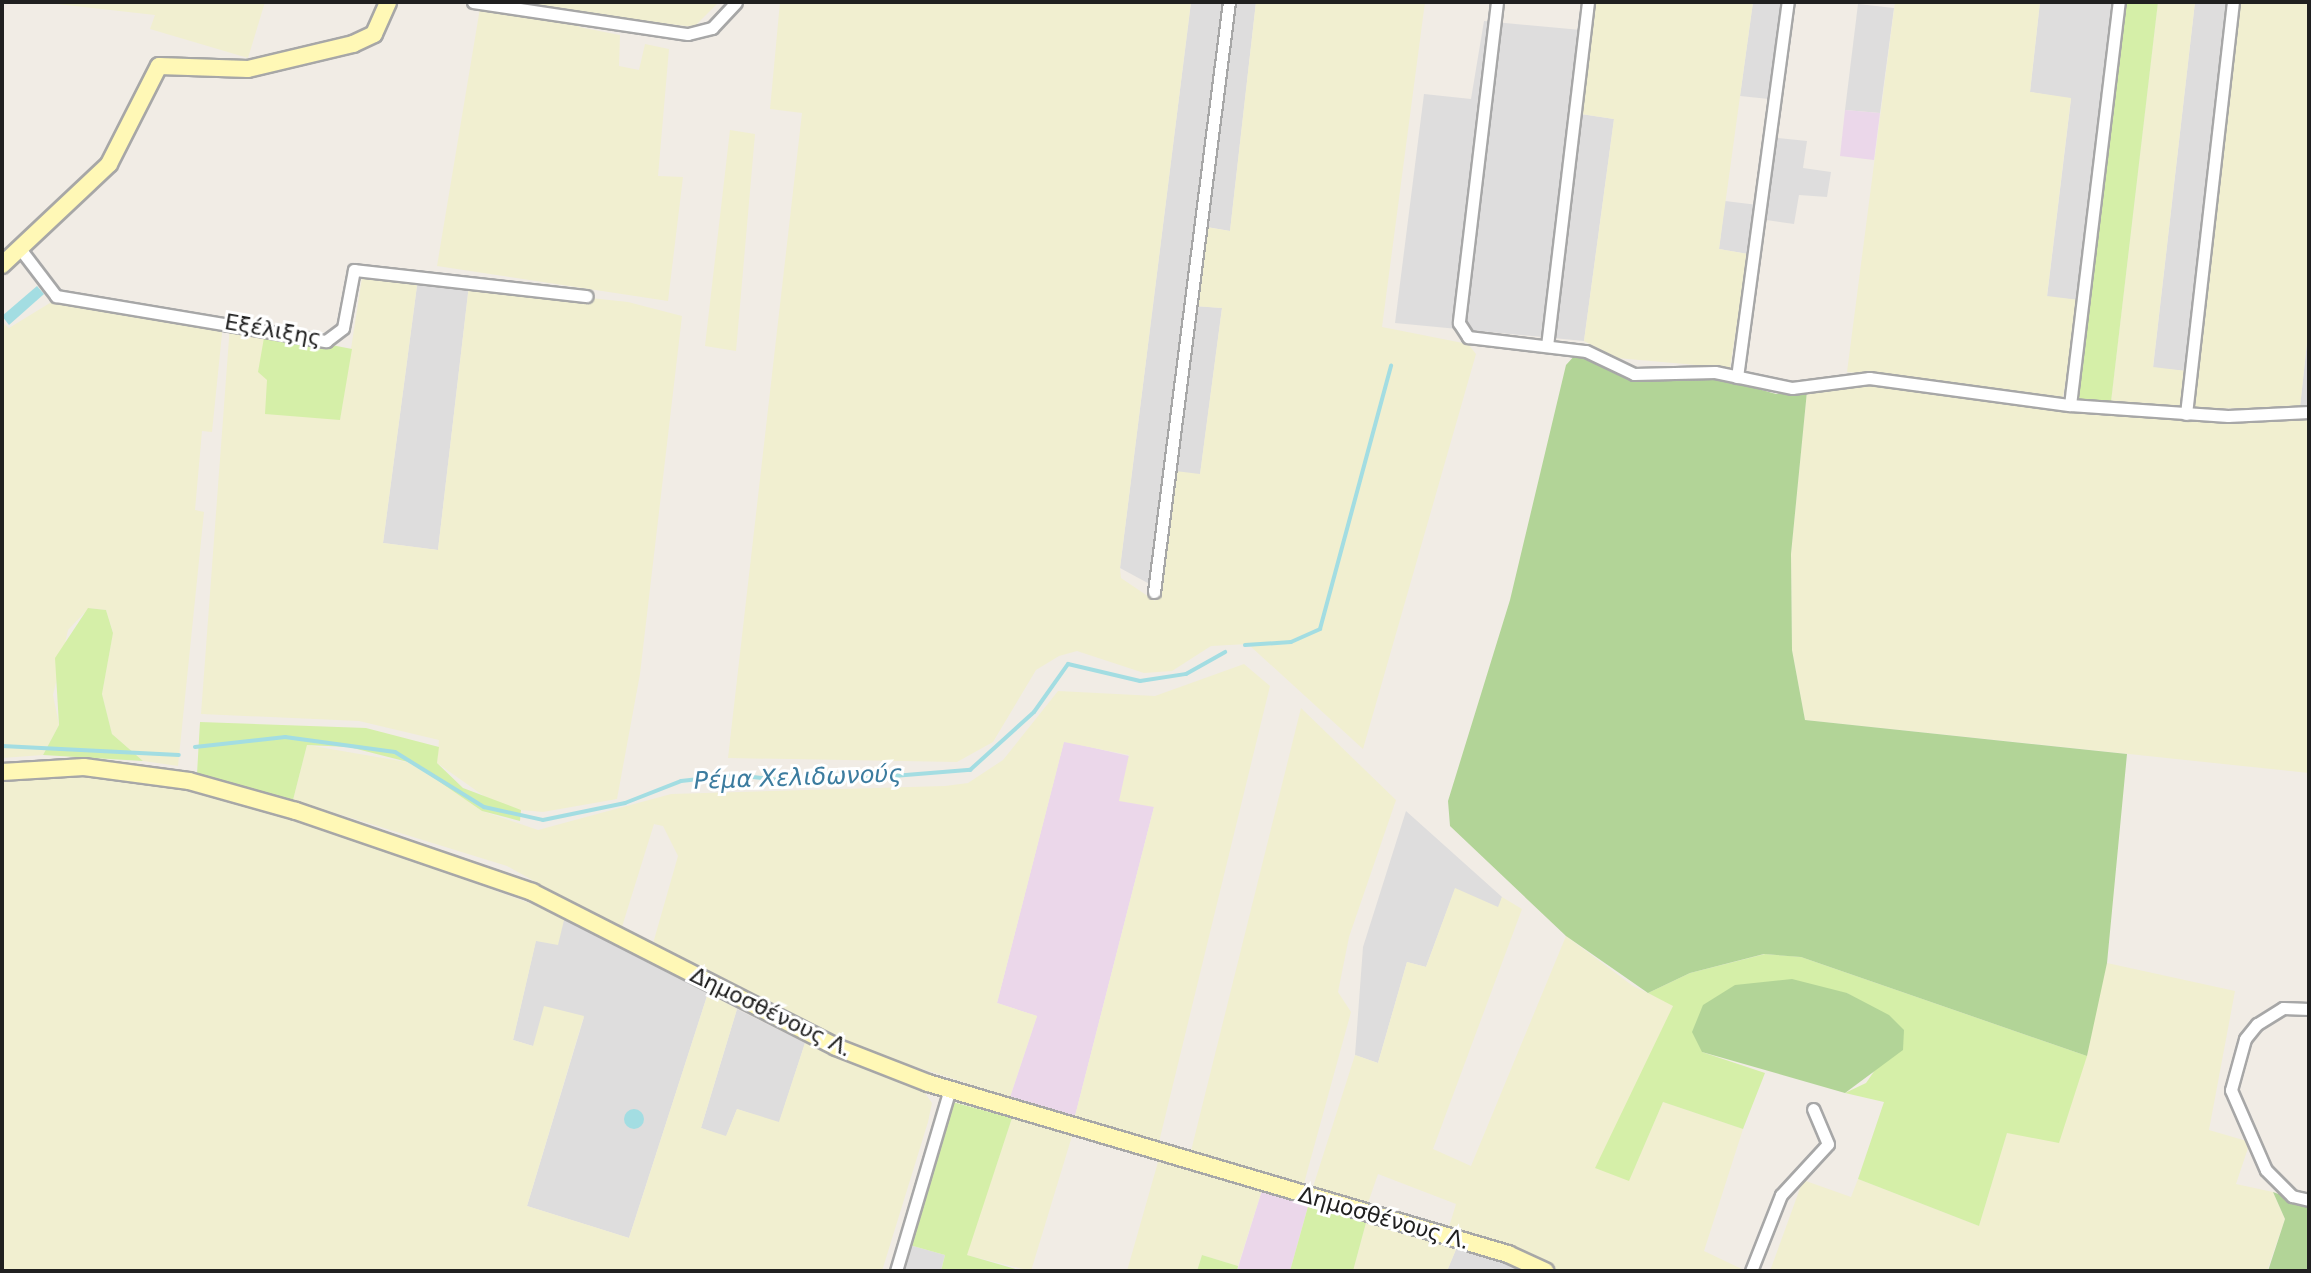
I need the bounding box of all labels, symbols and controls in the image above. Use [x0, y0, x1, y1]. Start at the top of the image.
street label: Εξέλιξης [223, 309, 323, 351]
water label: Ρέμα Χελιδωνούς [693, 760, 903, 796]
street label: Δημοσθένους Λ. [686, 962, 856, 1062]
street label: Δημοσθένους Λ. [1296, 1181, 1472, 1255]

